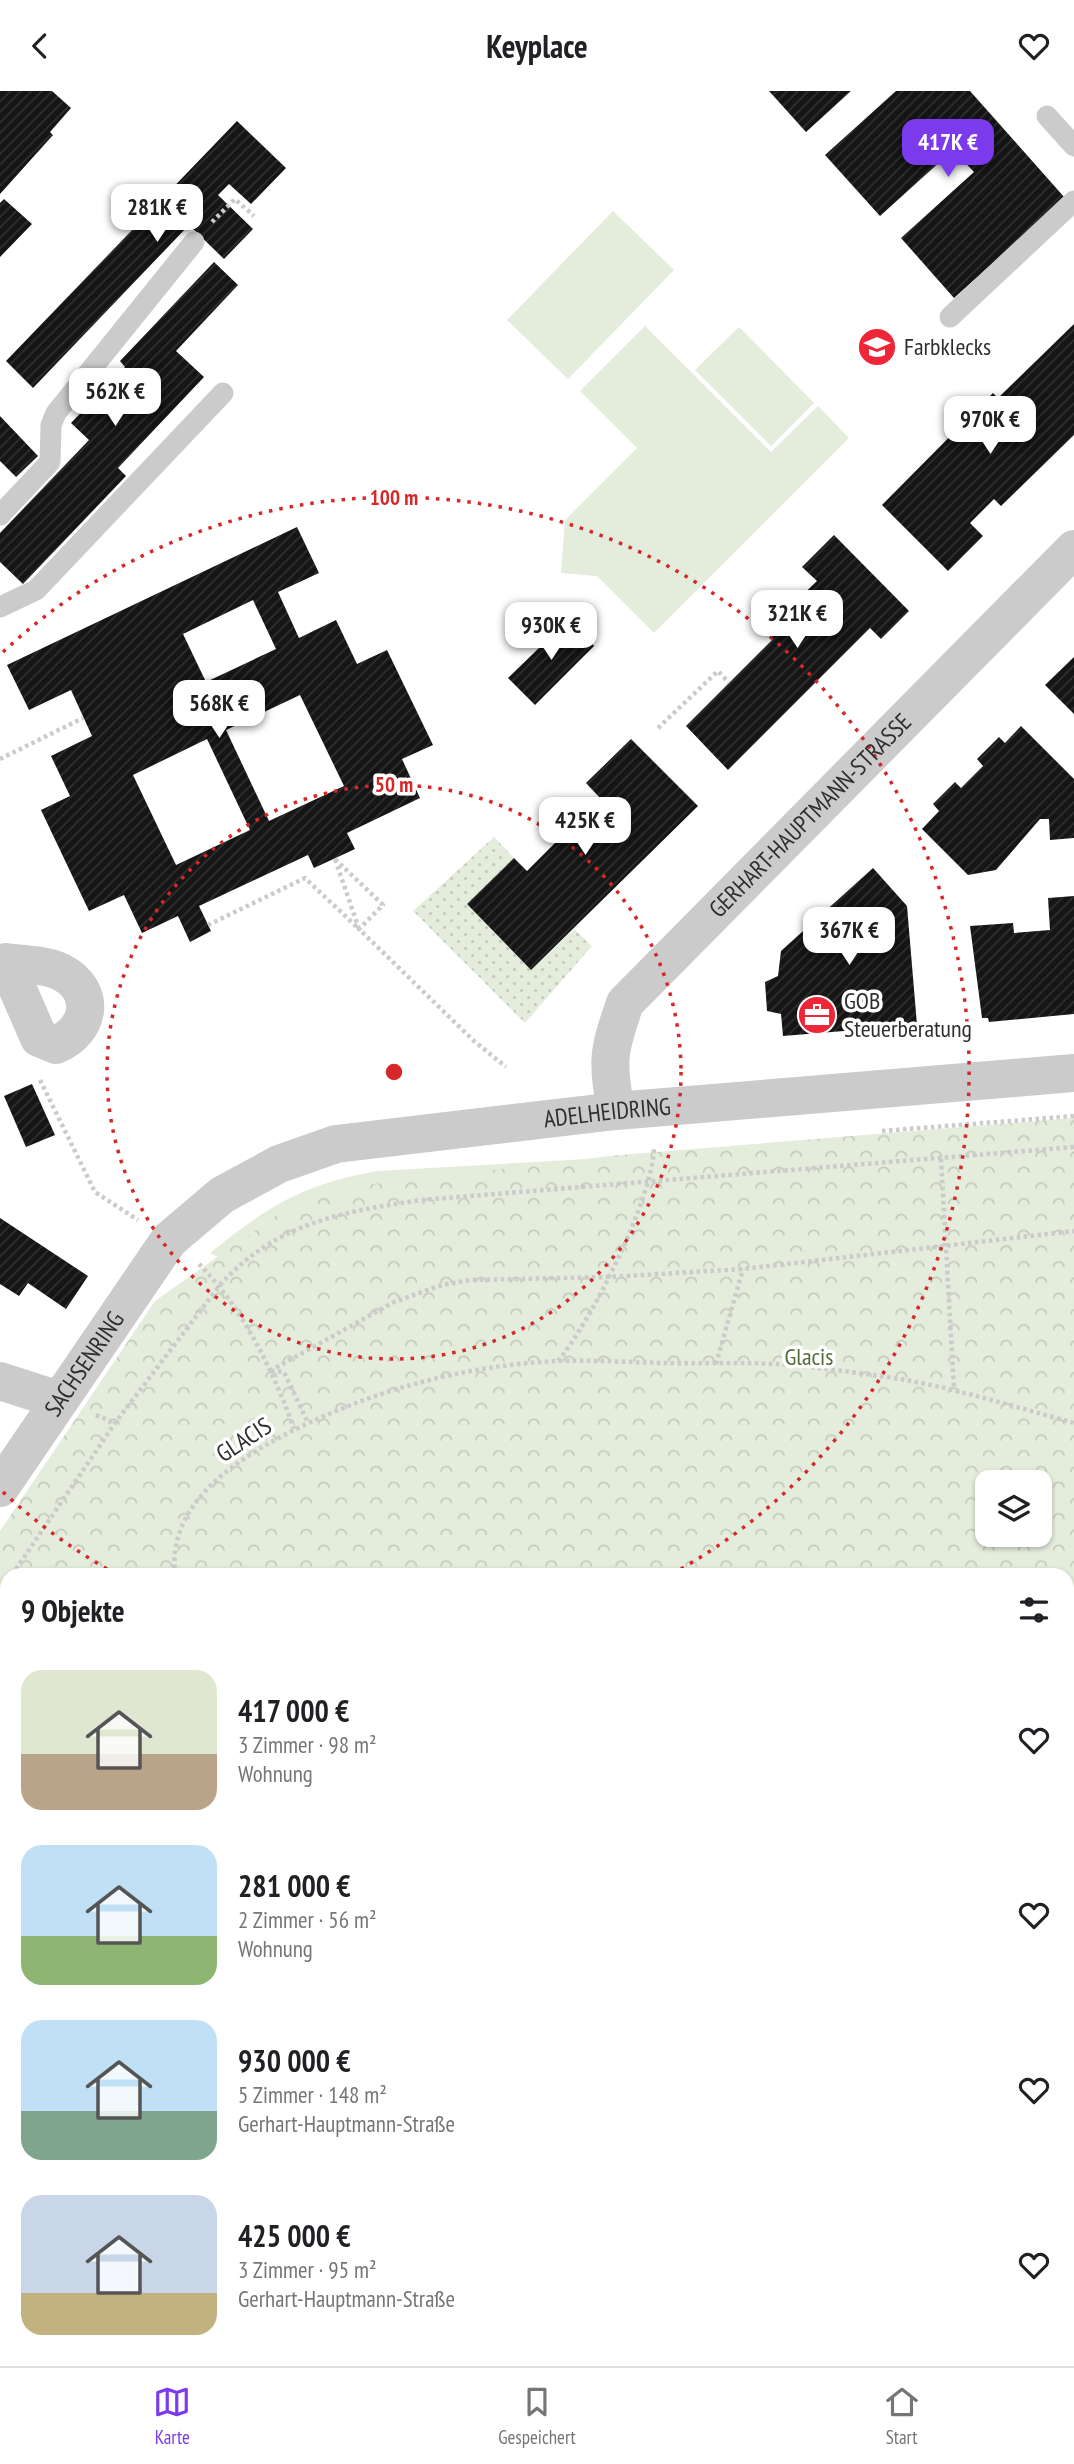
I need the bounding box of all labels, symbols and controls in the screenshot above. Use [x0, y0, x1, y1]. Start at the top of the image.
text: Keyplace [486, 25, 588, 67]
icon: back [21, 27, 59, 65]
icon: heart [1015, 27, 1053, 65]
pin: 417K € [891, 119, 1005, 179]
text: 417K € [918, 127, 978, 156]
pin: 281K € [100, 185, 214, 244]
text: 281K € [127, 192, 187, 221]
school or university icon: Farbklecks [856, 326, 898, 368]
place label: Farbklecks [904, 331, 991, 362]
pin: 562K € [58, 369, 172, 428]
text: 562K € [85, 376, 145, 405]
pin: 970K € [933, 397, 1047, 456]
text: 970K € [960, 404, 1020, 433]
text: 100 m [370, 484, 418, 511]
pin: 321K € [740, 591, 854, 650]
text: 321K € [767, 598, 827, 627]
pin: 930K € [494, 603, 608, 662]
text: 930K € [521, 610, 581, 639]
pin: 568K € [162, 681, 276, 740]
text: 568K € [189, 688, 249, 717]
street label: GERHART-HAUPTMANN-STRASSE [702, 707, 918, 924]
text: 50 m [375, 771, 413, 798]
pin: 425K € [528, 797, 642, 857]
text: 425K € [555, 805, 615, 834]
pin: 367K € [792, 907, 906, 967]
text: 367K € [819, 915, 879, 944]
place label: GOB Steuerberatung [844, 985, 972, 1044]
office icon: GOB Steuerberatung [796, 994, 838, 1036]
centre of rings [382, 1060, 406, 1084]
street label: ADELHEIDRING [542, 1091, 672, 1134]
street label: SACHSENRING [37, 1305, 131, 1422]
park label: Glacis [785, 1341, 833, 1372]
street label: GLACIS [210, 1410, 277, 1469]
map controls [975, 1470, 1052, 1547]
button: layers [975, 1470, 1052, 1547]
text: 9 Objekte [21, 1591, 125, 1630]
icon: filters [1015, 1591, 1053, 1629]
text: 417 000 € [238, 1691, 349, 1730]
icon: home [77, 1698, 161, 1782]
icon: heart [1015, 1721, 1053, 1759]
text: 3 Zimmer · 98 m² [238, 1730, 376, 1759]
text: Wohnung [238, 1759, 313, 1788]
text: 281 000 € [238, 1866, 351, 1905]
icon: home [77, 1873, 161, 1957]
icon: heart [1015, 1896, 1053, 1934]
text: 2 Zimmer · 56 m² [238, 1905, 376, 1934]
text: Wohnung [238, 1934, 313, 1963]
text: 930 000 € [238, 2041, 351, 2080]
icon: home [77, 2048, 161, 2132]
icon: heart [1015, 2071, 1053, 2109]
text: 5 Zimmer · 148 m² [238, 2080, 387, 2109]
text: Gerhart-Hauptmann-Straße [238, 2109, 455, 2138]
text: 425 000 € [238, 2216, 351, 2255]
icon: home [77, 2223, 161, 2307]
icon: heart [1015, 2246, 1053, 2284]
text: 3 Zimmer · 95 m² [238, 2255, 376, 2284]
text: Gerhart-Hauptmann-Straße [238, 2284, 455, 2313]
tab: Karte [153, 2383, 191, 2449]
tab: Gespeichert [498, 2383, 576, 2449]
tab: Start [883, 2383, 921, 2449]

